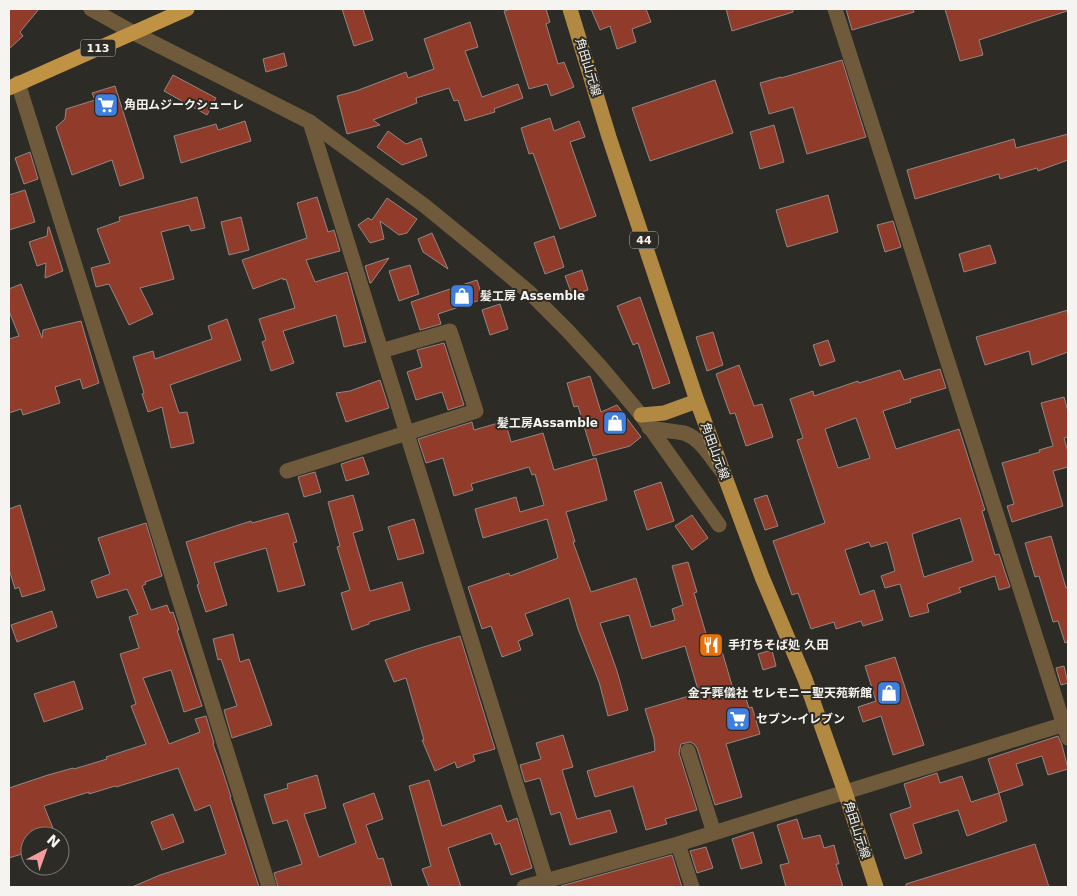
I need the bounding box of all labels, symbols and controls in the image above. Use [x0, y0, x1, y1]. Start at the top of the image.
street label: 角田山元線 [573, 36, 603, 98]
road number: 113 [80, 40, 116, 56]
supermarket icon: 角田ムジークシューレ [93, 92, 119, 118]
place label: 角田ムジークシューレ [124, 98, 244, 112]
road number: 44 [630, 232, 658, 248]
shop icon: 髪工房 Assemble [449, 283, 475, 309]
place label: 髪工房 Assemble [480, 289, 585, 303]
shop icon: 髪工房Assamble [602, 410, 628, 436]
place label: 髪工房Assamble [497, 416, 598, 430]
street label: 角田山元線 [698, 420, 732, 482]
restaurant icon: 手打ちそば処 久田 [698, 632, 724, 658]
place label: 手打ちそば処 久田 [728, 638, 828, 652]
shop icon: 金子葬儀社 セレモニー聖天苑新館 [876, 680, 902, 706]
place label: 金子葬儀社 セレモニー聖天苑新館 [688, 686, 872, 700]
supermarket icon: セブン-イレブン [725, 706, 751, 732]
place label: セブン-イレブン [756, 712, 845, 726]
street label: 角田山元線 [841, 799, 873, 861]
north arrow [20, 826, 70, 876]
text: N [44, 831, 63, 851]

